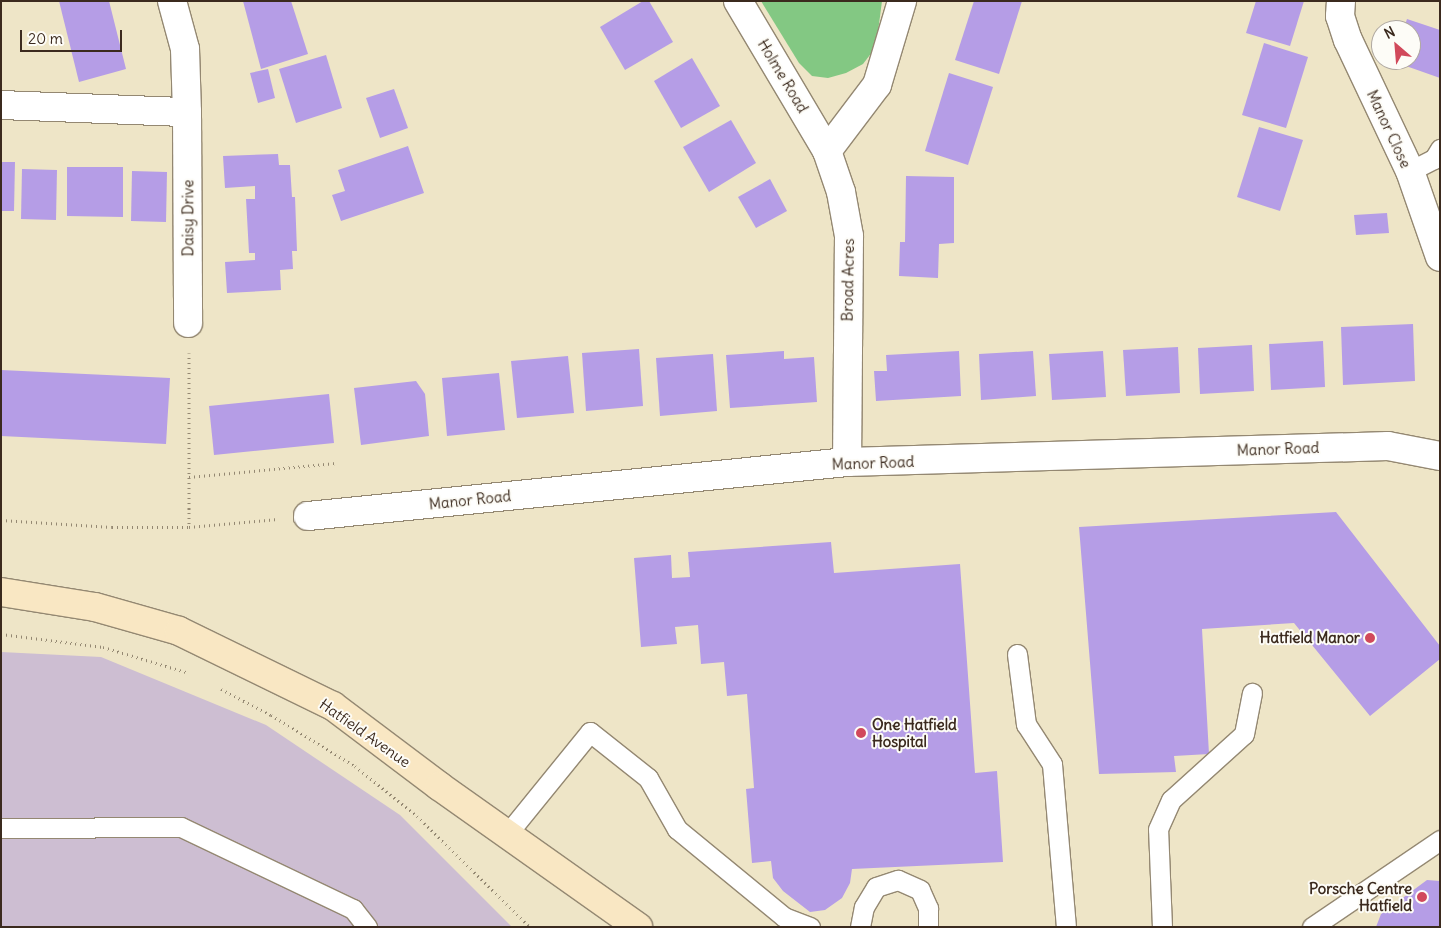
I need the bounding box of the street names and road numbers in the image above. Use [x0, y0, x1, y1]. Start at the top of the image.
street label: Holme Road [754, 36, 812, 116]
street label: Manor Close [1363, 87, 1415, 171]
street label: Daisy Drive [179, 180, 197, 256]
street label: Broad Acres [838, 238, 858, 322]
street label: Manor Road [1236, 439, 1320, 459]
street label: Manor Road [831, 453, 915, 473]
street label: Manor Road [428, 487, 512, 513]
street label: Hatfield Avenue [316, 695, 414, 771]

